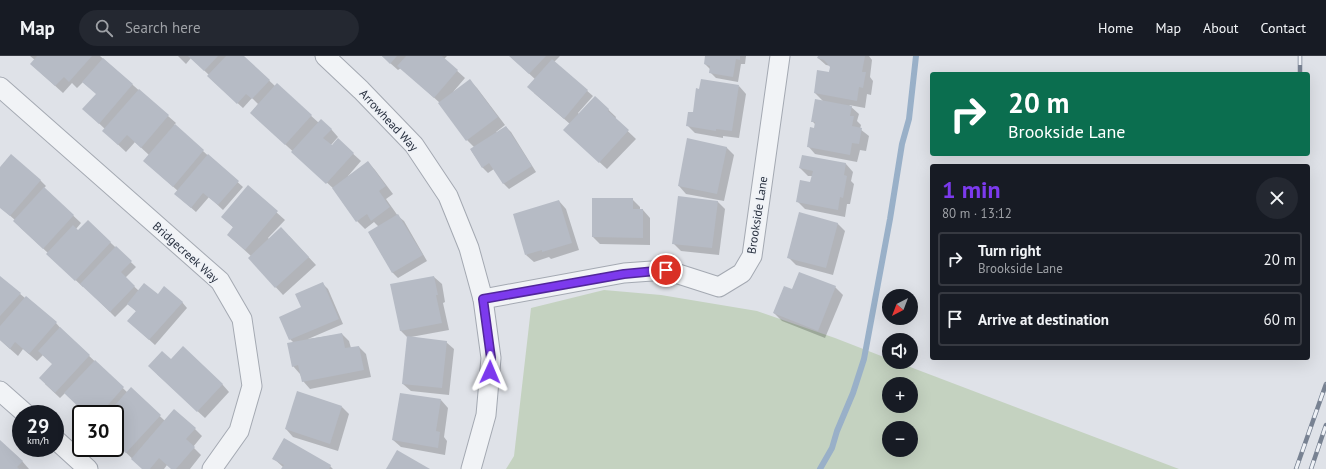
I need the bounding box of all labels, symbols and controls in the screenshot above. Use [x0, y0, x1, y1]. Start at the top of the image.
search box [79, 10, 359, 46]
text: Map [20, 16, 55, 40]
icon: search [93, 17, 115, 39]
text: Search here [125, 18, 201, 37]
text: Home [1098, 19, 1133, 37]
text: Map [1155, 19, 1181, 37]
text: About [1203, 19, 1239, 37]
text: Contact [1261, 19, 1306, 37]
text: 20 m [1008, 84, 1069, 121]
street label: Arrowhead Way [356, 86, 422, 154]
icon: right [942, 88, 994, 140]
text: Brookside Lane [1008, 120, 1125, 143]
text: 1 min [942, 174, 1001, 205]
street label: Brookside Lane [743, 175, 771, 255]
button: close [1256, 177, 1298, 219]
text: 80 m · 13:12 [942, 205, 1012, 222]
street label: Bridgecreek Way [150, 218, 223, 286]
text: Turn right [978, 241, 1041, 260]
icon: right [944, 248, 966, 270]
text: 20 m [1263, 250, 1296, 269]
pin [649, 253, 683, 287]
icon: arrive [655, 259, 677, 281]
text: Brookside Lane [978, 260, 1063, 277]
north arrow [882, 289, 918, 325]
map controls [882, 289, 918, 457]
icon: arrive [944, 308, 966, 330]
text: Arrive at destination [978, 310, 1109, 329]
text: 60 m [1263, 310, 1296, 329]
button: sound [882, 333, 918, 369]
position arrow [469, 351, 511, 393]
button: + [882, 377, 918, 413]
speed limit sign: 30 [72, 405, 124, 457]
text: 29 [27, 413, 49, 439]
button: − [882, 421, 918, 457]
text: km/h [27, 434, 49, 447]

